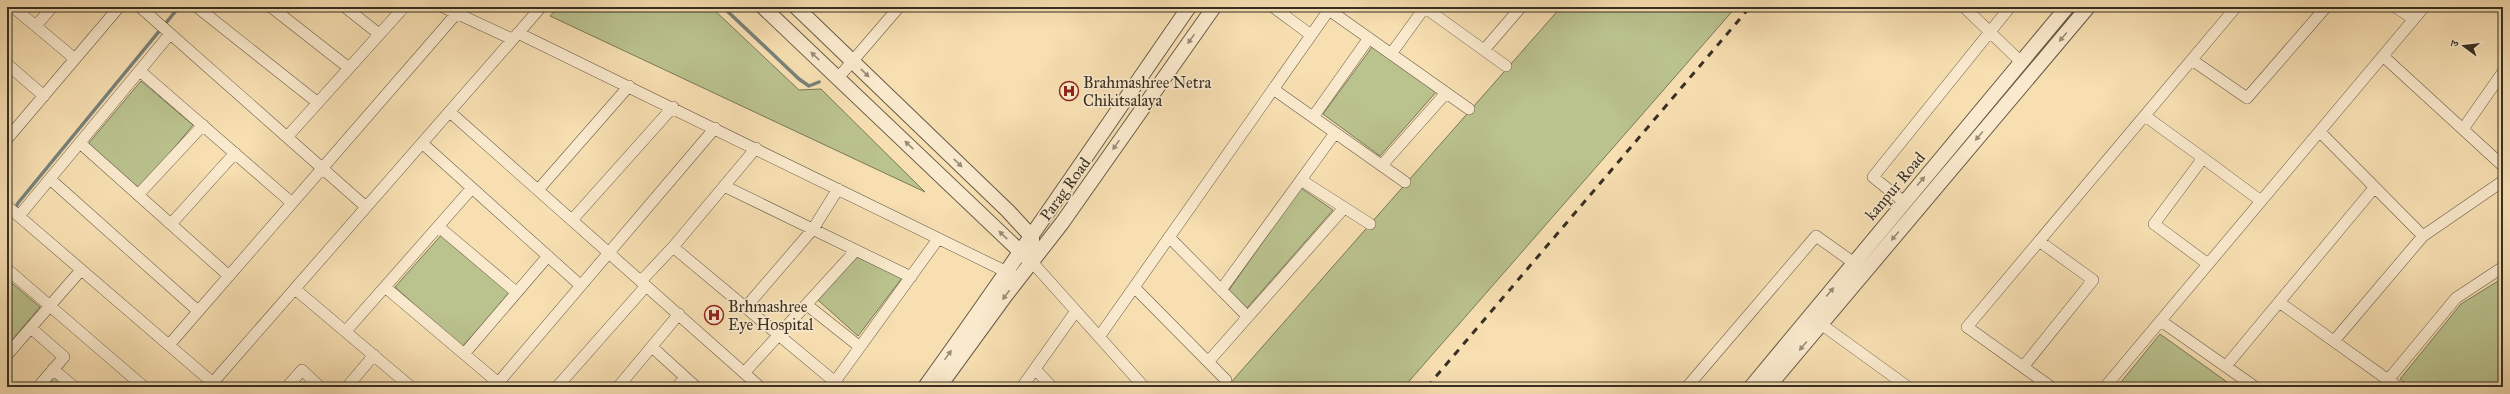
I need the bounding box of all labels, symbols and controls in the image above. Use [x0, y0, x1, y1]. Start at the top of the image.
north arrow [2444, 26, 2484, 66]
one-way arrow [2058, 31, 2067, 42]
one-way arrow [1187, 34, 1195, 44]
text: उ [2448, 38, 2462, 49]
one-way arrow [810, 51, 820, 61]
one-way arrow [860, 68, 870, 78]
place label: Brahmashree Netra Chikitsalaya [1083, 73, 1211, 110]
hospital icon: Brahmashree Netra Chikitsalaya [1058, 80, 1080, 102]
one-way arrow [1975, 131, 1984, 142]
one-way arrow [904, 140, 914, 150]
one-way arrow [1113, 140, 1121, 150]
street label: kanpur Road [1861, 148, 1929, 224]
street label: Parag Road [1036, 154, 1095, 225]
one-way arrow [953, 158, 963, 168]
one-way arrow [1917, 176, 1926, 186]
one-way arrow [998, 230, 1009, 239]
one-way arrow [1891, 230, 1900, 241]
one-way arrow [1825, 287, 1834, 297]
one-way arrow [1002, 289, 1010, 300]
place label: Brhmashree Eye Hospital [728, 297, 814, 334]
hospital icon: Brhmashree Eye Hospital [703, 304, 725, 326]
one-way arrow [1798, 341, 1807, 351]
one-way arrow [944, 350, 952, 361]

